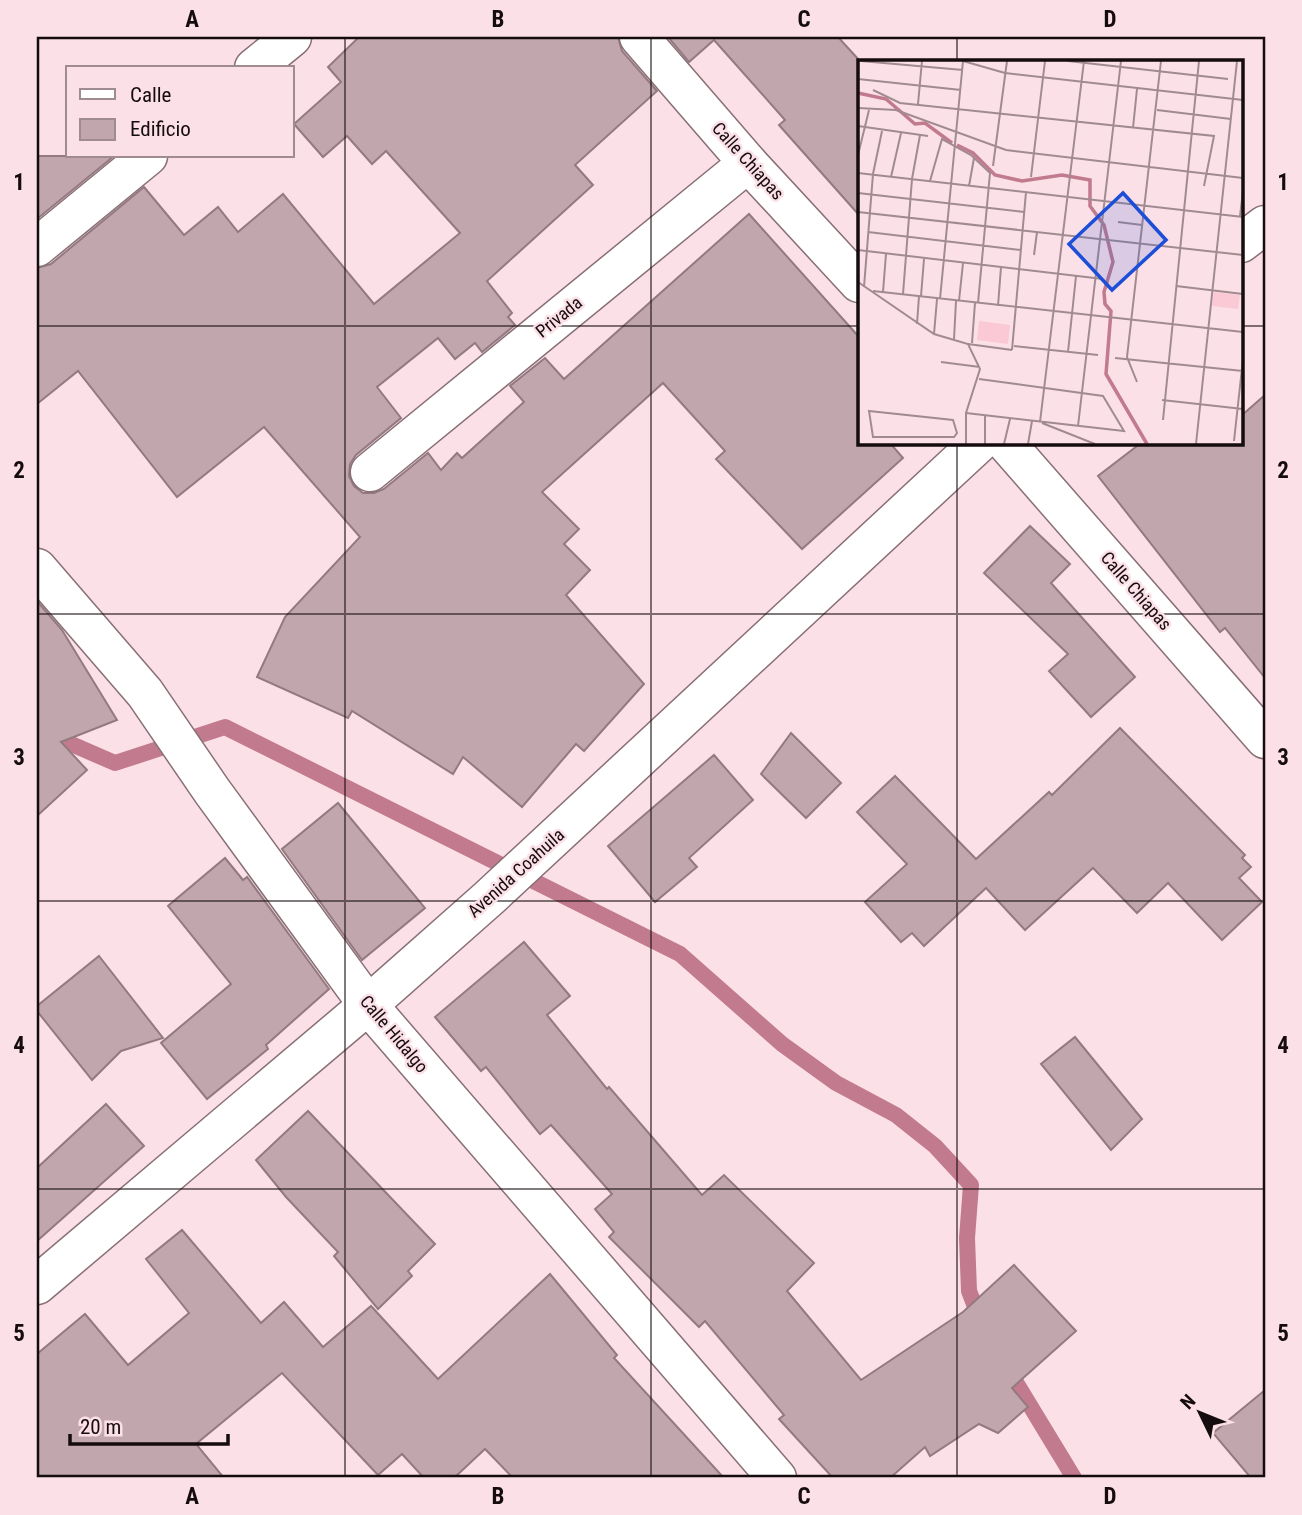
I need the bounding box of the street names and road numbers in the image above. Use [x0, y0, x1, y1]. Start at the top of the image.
street label: Calle Chiapas [708, 118, 789, 204]
street label: Privada [531, 292, 586, 342]
street label: Calle Chiapas [1097, 547, 1176, 634]
street label: Avenida Coahuila [463, 824, 568, 921]
street label: Calle Hidalgo [356, 991, 433, 1077]

